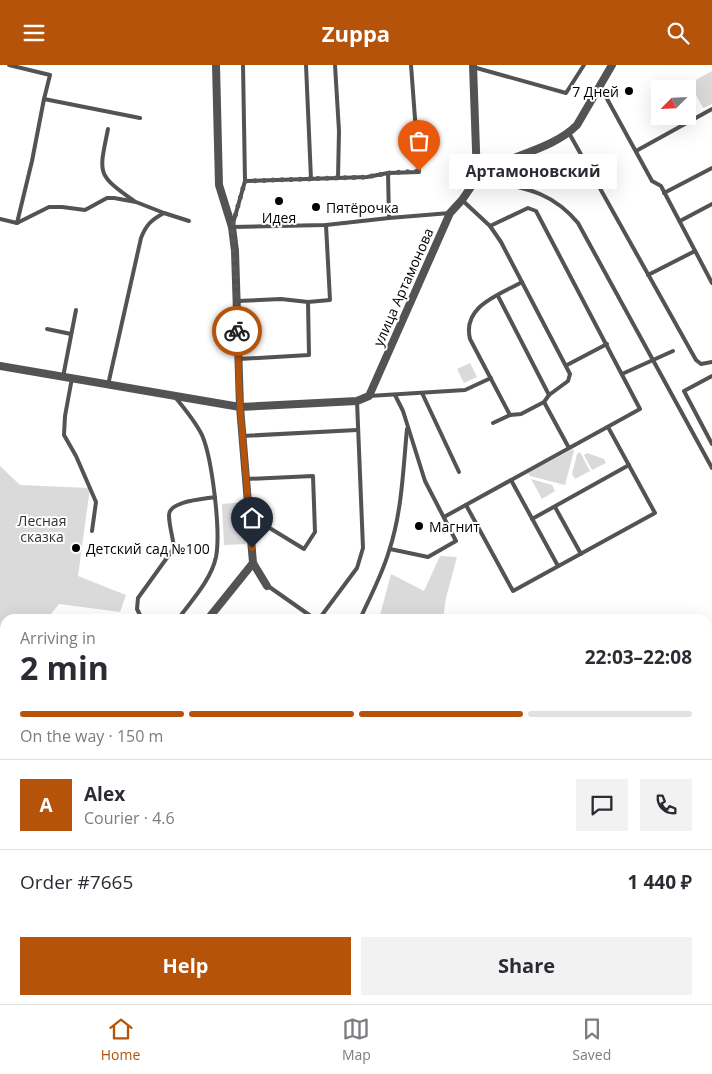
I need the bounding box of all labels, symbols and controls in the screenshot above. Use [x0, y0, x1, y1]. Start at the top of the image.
text: Zuppa [322, 18, 390, 48]
icon: menu [20, 19, 48, 47]
icon: search [664, 19, 692, 47]
north arrow [651, 80, 696, 125]
map controls [651, 80, 696, 125]
place label: 7 Дней [572, 82, 619, 101]
marker: 7 Дней [623, 85, 635, 97]
pin [398, 120, 440, 171]
icon: bag [405, 127, 433, 155]
callout: Артамоновский [449, 153, 616, 189]
text: Артамоновский [466, 160, 600, 182]
marker: Идея [273, 195, 285, 207]
place label: Пятёрочка [326, 198, 399, 217]
marker: Пятёрочка [310, 201, 322, 213]
place label: Идея [262, 208, 296, 227]
street label: улица Артамонова [368, 225, 438, 349]
courier [212, 306, 262, 356]
icon: bike [223, 317, 251, 345]
pin [231, 497, 273, 548]
icon: home [238, 504, 266, 532]
park label: Лесная сказка [18, 511, 66, 546]
place label: Магнит [429, 517, 480, 536]
marker: Магнит [413, 520, 425, 532]
place label: Детский сад №100 [86, 539, 210, 558]
marker: Детский сад №100 [70, 542, 82, 554]
text: Arriving in [20, 627, 96, 649]
text: 22:03–22:08 [585, 644, 692, 670]
text: 2 min [20, 646, 109, 689]
text: On the way · 150 m [20, 725, 163, 747]
button: chat [576, 779, 628, 831]
button: phone [640, 779, 692, 831]
text: Alex [84, 781, 125, 807]
text: A [39, 792, 53, 818]
text: Courier · 4.6 [84, 807, 175, 829]
text: Order #7665 [20, 869, 133, 895]
text: 1 440 ₽ [628, 869, 692, 895]
button: Help [20, 937, 351, 995]
button: Share [361, 937, 692, 995]
tab: Home [101, 1015, 140, 1064]
tab: Map [342, 1015, 371, 1064]
tab: Saved [572, 1015, 611, 1064]

